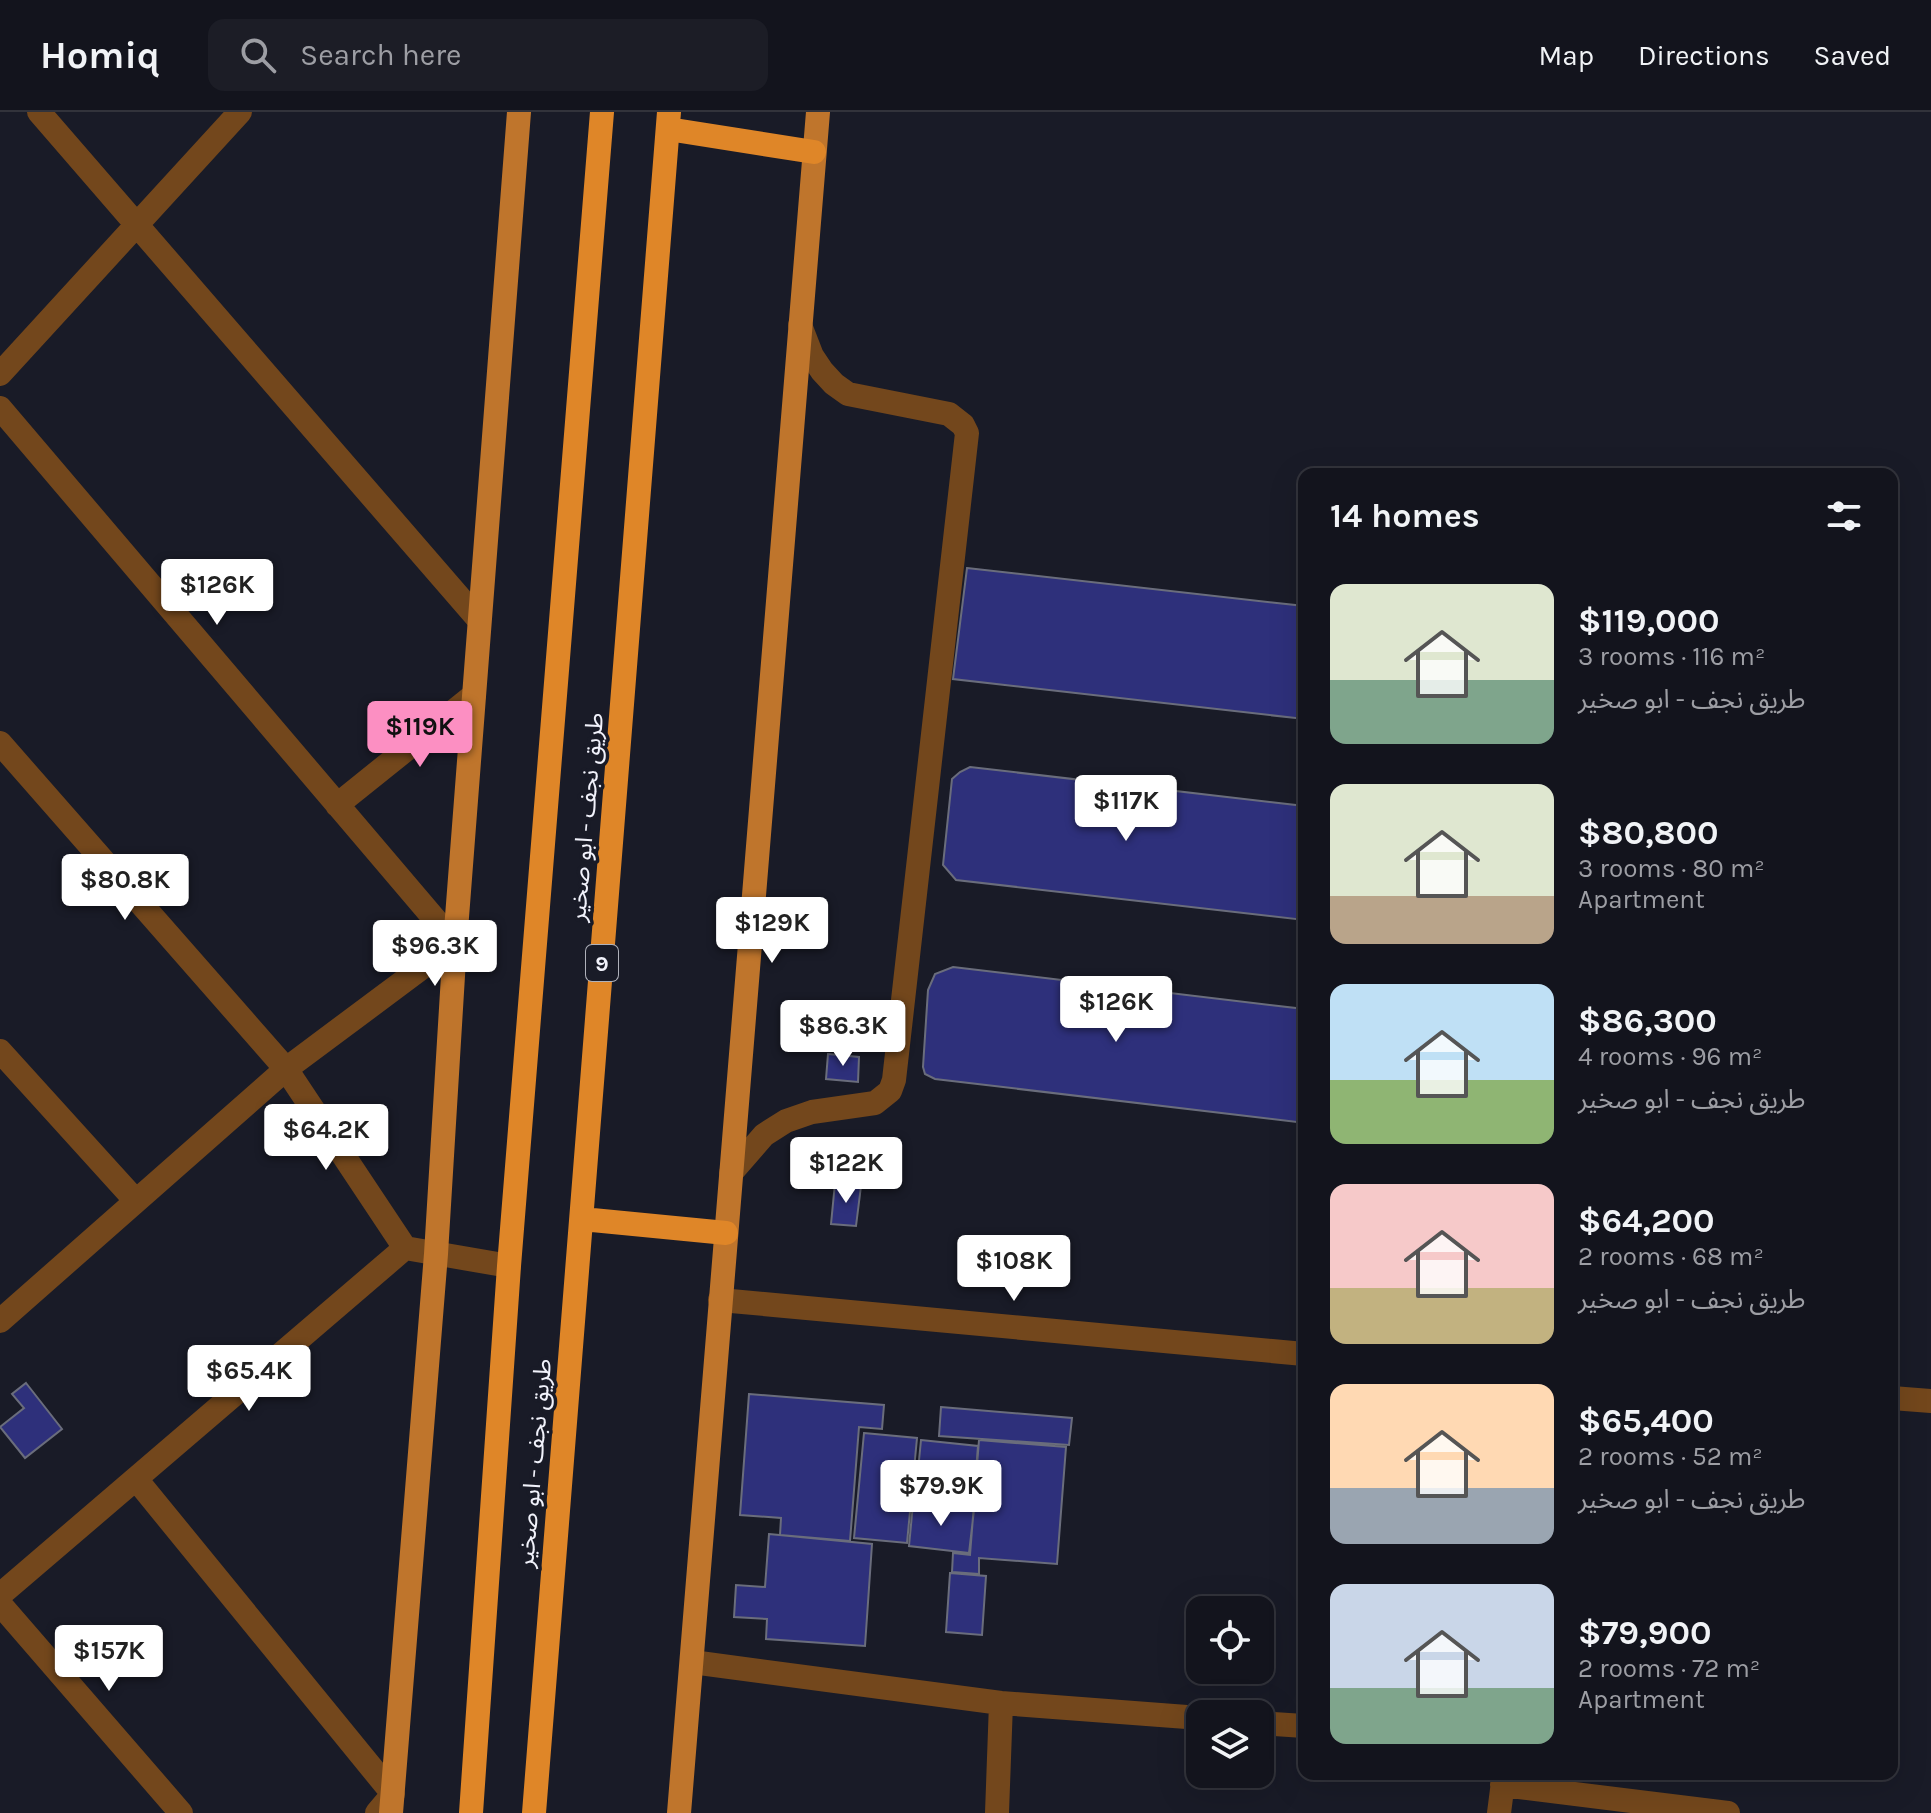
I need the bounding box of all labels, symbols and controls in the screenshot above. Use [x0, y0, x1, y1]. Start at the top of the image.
search box [208, 19, 768, 91]
text: Homiq [40, 33, 160, 78]
icon: search [236, 33, 280, 77]
text: Search here [300, 37, 461, 73]
text: Map [1539, 39, 1594, 72]
text: Directions [1638, 39, 1770, 72]
text: Saved [1814, 39, 1891, 72]
icon: filters [1822, 494, 1866, 538]
text: 14 homes [1330, 496, 1480, 536]
pin: $126K [161, 559, 273, 627]
text: $126K [179, 569, 255, 600]
text: $119,000 [1578, 601, 1720, 641]
icon: home [1394, 616, 1490, 712]
text: 3 rooms · 116 m² [1578, 641, 1765, 672]
text: طريق نجف - ابو صخير [1578, 684, 1805, 715]
pin: $119K [364, 701, 476, 769]
text: $119K [385, 711, 455, 742]
street label: طريق نجف - ابو صخير [563, 711, 610, 924]
pin: $117K [1070, 775, 1182, 843]
text: $117K [1093, 785, 1159, 816]
text: $80,800 [1578, 813, 1719, 853]
icon: home [1394, 816, 1490, 912]
text: 3 rooms · 80 m² [1578, 853, 1765, 884]
pin: $80.8K [60, 854, 190, 922]
text: $80.8K [80, 864, 170, 895]
text: Apartment [1578, 884, 1705, 915]
pin: $129K [716, 897, 828, 965]
text: $129K [734, 907, 810, 938]
pin: $96.3K [370, 920, 500, 988]
text: $96.3K [391, 930, 479, 961]
road number: 9 [586, 945, 618, 981]
pin: $126K [1060, 976, 1172, 1044]
text: $126K [1078, 986, 1154, 1017]
pin: $86.3K [778, 1000, 908, 1068]
text: $86,300 [1578, 1001, 1717, 1041]
text: $86.3K [798, 1010, 888, 1041]
icon: home [1394, 1016, 1490, 1112]
text: 4 rooms · 96 m² [1578, 1041, 1762, 1072]
text: طريق نجف - ابو صخير [1578, 1084, 1805, 1115]
pin: $64.2K [261, 1104, 391, 1172]
text: $64.2K [282, 1114, 370, 1145]
pin: $122K [790, 1137, 902, 1205]
text: $122K [808, 1147, 884, 1178]
text: $64,200 [1578, 1201, 1714, 1241]
icon: home [1394, 1216, 1490, 1312]
pin: $108K [958, 1235, 1070, 1303]
text: 2 rooms · 68 m² [1578, 1241, 1764, 1272]
text: $108K [975, 1245, 1053, 1276]
text: طريق نجف - ابو صخير [1578, 1284, 1805, 1315]
pin: $65.4K [184, 1345, 314, 1413]
text: $65.4K [206, 1355, 292, 1386]
street label: طريق نجف - ابو صخير [511, 1357, 558, 1570]
text: $65,400 [1578, 1401, 1714, 1441]
icon: home [1394, 1416, 1490, 1512]
text: 2 rooms · 52 m² [1578, 1441, 1763, 1472]
pin: $79.9K [876, 1460, 1006, 1528]
text: $79.9K [898, 1470, 984, 1501]
text: طريق نجف - ابو صخير [1578, 1484, 1805, 1515]
map controls [1186, 1596, 1274, 1788]
button: locate [1186, 1596, 1274, 1684]
text: $79,900 [1578, 1613, 1711, 1653]
icon: home [1394, 1616, 1490, 1712]
pin: $157K [53, 1625, 165, 1693]
text: $157K [73, 1635, 145, 1666]
text: 2 rooms · 72 m² [1578, 1653, 1760, 1684]
text: Apartment [1578, 1684, 1705, 1715]
button: layers [1186, 1700, 1274, 1788]

